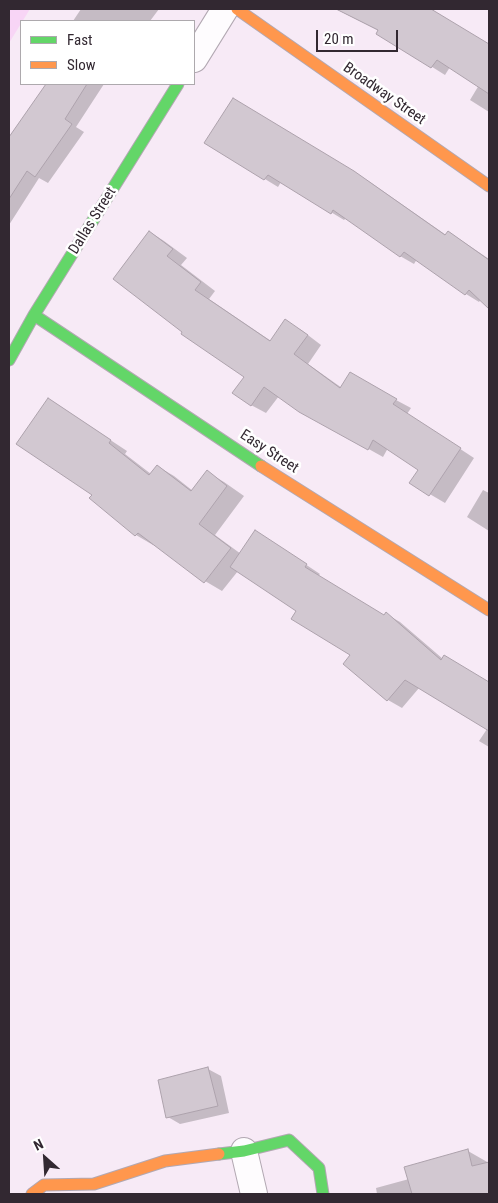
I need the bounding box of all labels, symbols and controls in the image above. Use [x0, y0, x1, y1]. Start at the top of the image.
legend [20, 20, 195, 85]
scale bar [318, 20, 400, 52]
text: 20 m [324, 30, 354, 48]
text: Fast [67, 31, 92, 49]
text: Slow [67, 56, 96, 74]
street label: Broadway Street [339, 59, 429, 129]
street label: Dallas Street [65, 184, 121, 258]
street label: Easy Street [236, 426, 302, 478]
north arrow [20, 1133, 70, 1183]
text: N [31, 1135, 46, 1154]

